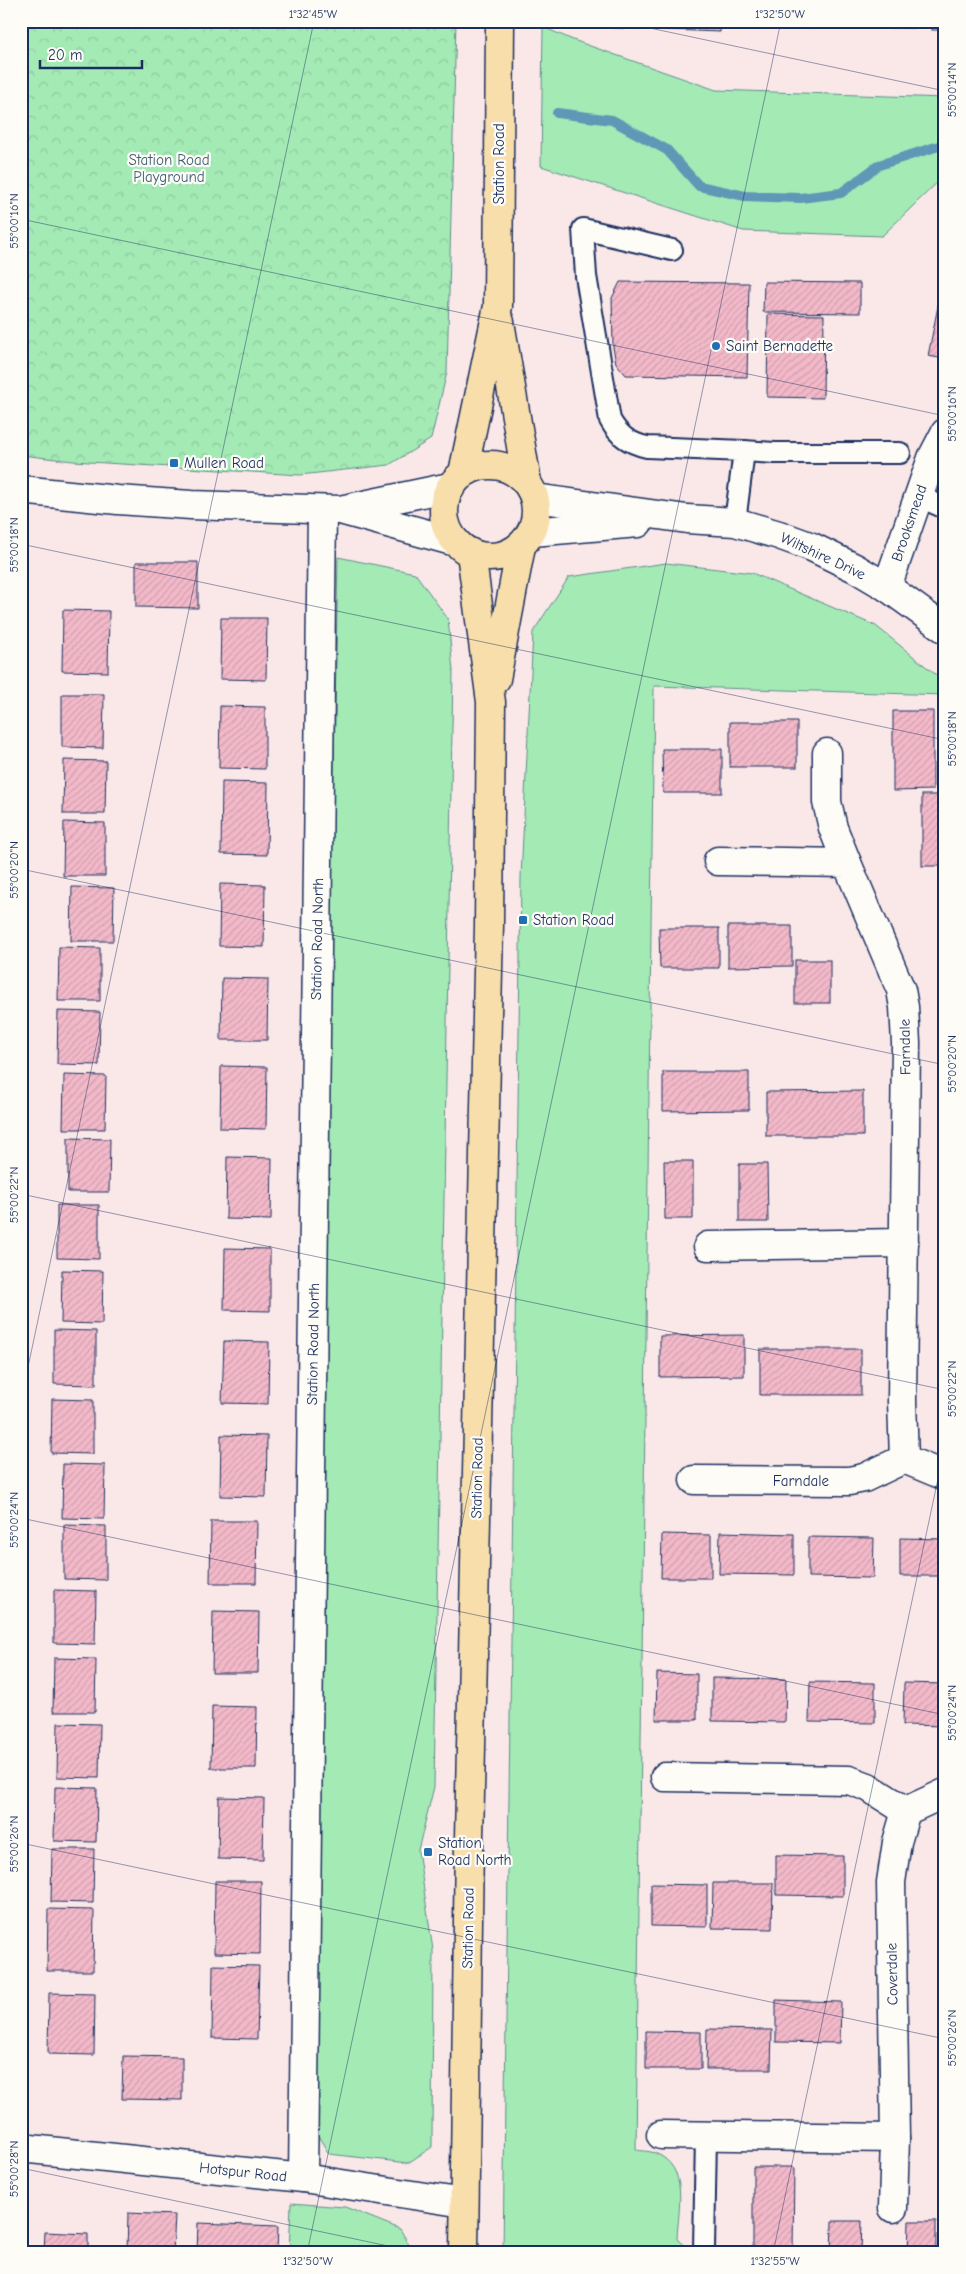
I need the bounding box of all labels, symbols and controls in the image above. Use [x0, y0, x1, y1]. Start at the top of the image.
text: 1°32'45"W [289, 7, 338, 21]
text: 1°32'50"W [755, 7, 806, 21]
scale bar [40, 38, 142, 70]
text: 20 m [48, 46, 82, 64]
text: 55°00'14"N [945, 63, 959, 117]
street label: Station Road [490, 123, 508, 205]
park label: Station Road Playground [128, 151, 210, 186]
text: 55°00'16"N [7, 193, 21, 249]
place label: Saint Bernadette [726, 337, 833, 355]
marker: Saint Bernadette [710, 340, 722, 352]
text: 55°00'16"N [945, 386, 959, 442]
place label: Mullen Road [184, 454, 264, 472]
marker: Mullen Road [168, 457, 180, 469]
street label: Brooksmead [887, 482, 931, 564]
text: 55°00'18"N [7, 517, 21, 573]
street label: Wiltshire Drive [777, 528, 869, 584]
text: 55°00'18"N [945, 711, 959, 767]
text: 55°00'20"N [7, 841, 21, 899]
street label: Station Road North [307, 878, 327, 1000]
place label: Station Road [533, 911, 614, 929]
marker: Station Road [517, 914, 529, 926]
street label: Farndale [896, 1018, 914, 1075]
text: 55°00'20"N [945, 1035, 959, 1093]
text: 55°00'22"N [7, 1167, 21, 1223]
street label: Station Road North [303, 1283, 323, 1405]
text: 55°00'22"N [945, 1361, 959, 1417]
street label: Station Road [467, 1437, 487, 1519]
street label: Farndale [773, 1472, 830, 1490]
text: 55°00'24"N [7, 1492, 21, 1548]
text: 55°00'24"N [945, 1685, 959, 1741]
text: 55°00'26"N [7, 1816, 21, 1872]
place label: Station Road North [438, 1834, 512, 1869]
marker: Station Road North [422, 1846, 434, 1858]
street label: Station Road [458, 1887, 478, 1969]
street label: Coverdale [882, 1942, 902, 2005]
text: 55°00'26"N [945, 2010, 959, 2066]
text: 55°00'28"N [7, 2141, 21, 2197]
street label: Hotspur Road [198, 2158, 288, 2186]
text: 1°32'50"W [283, 2254, 334, 2268]
text: 1°32'55"W [750, 2254, 800, 2268]

